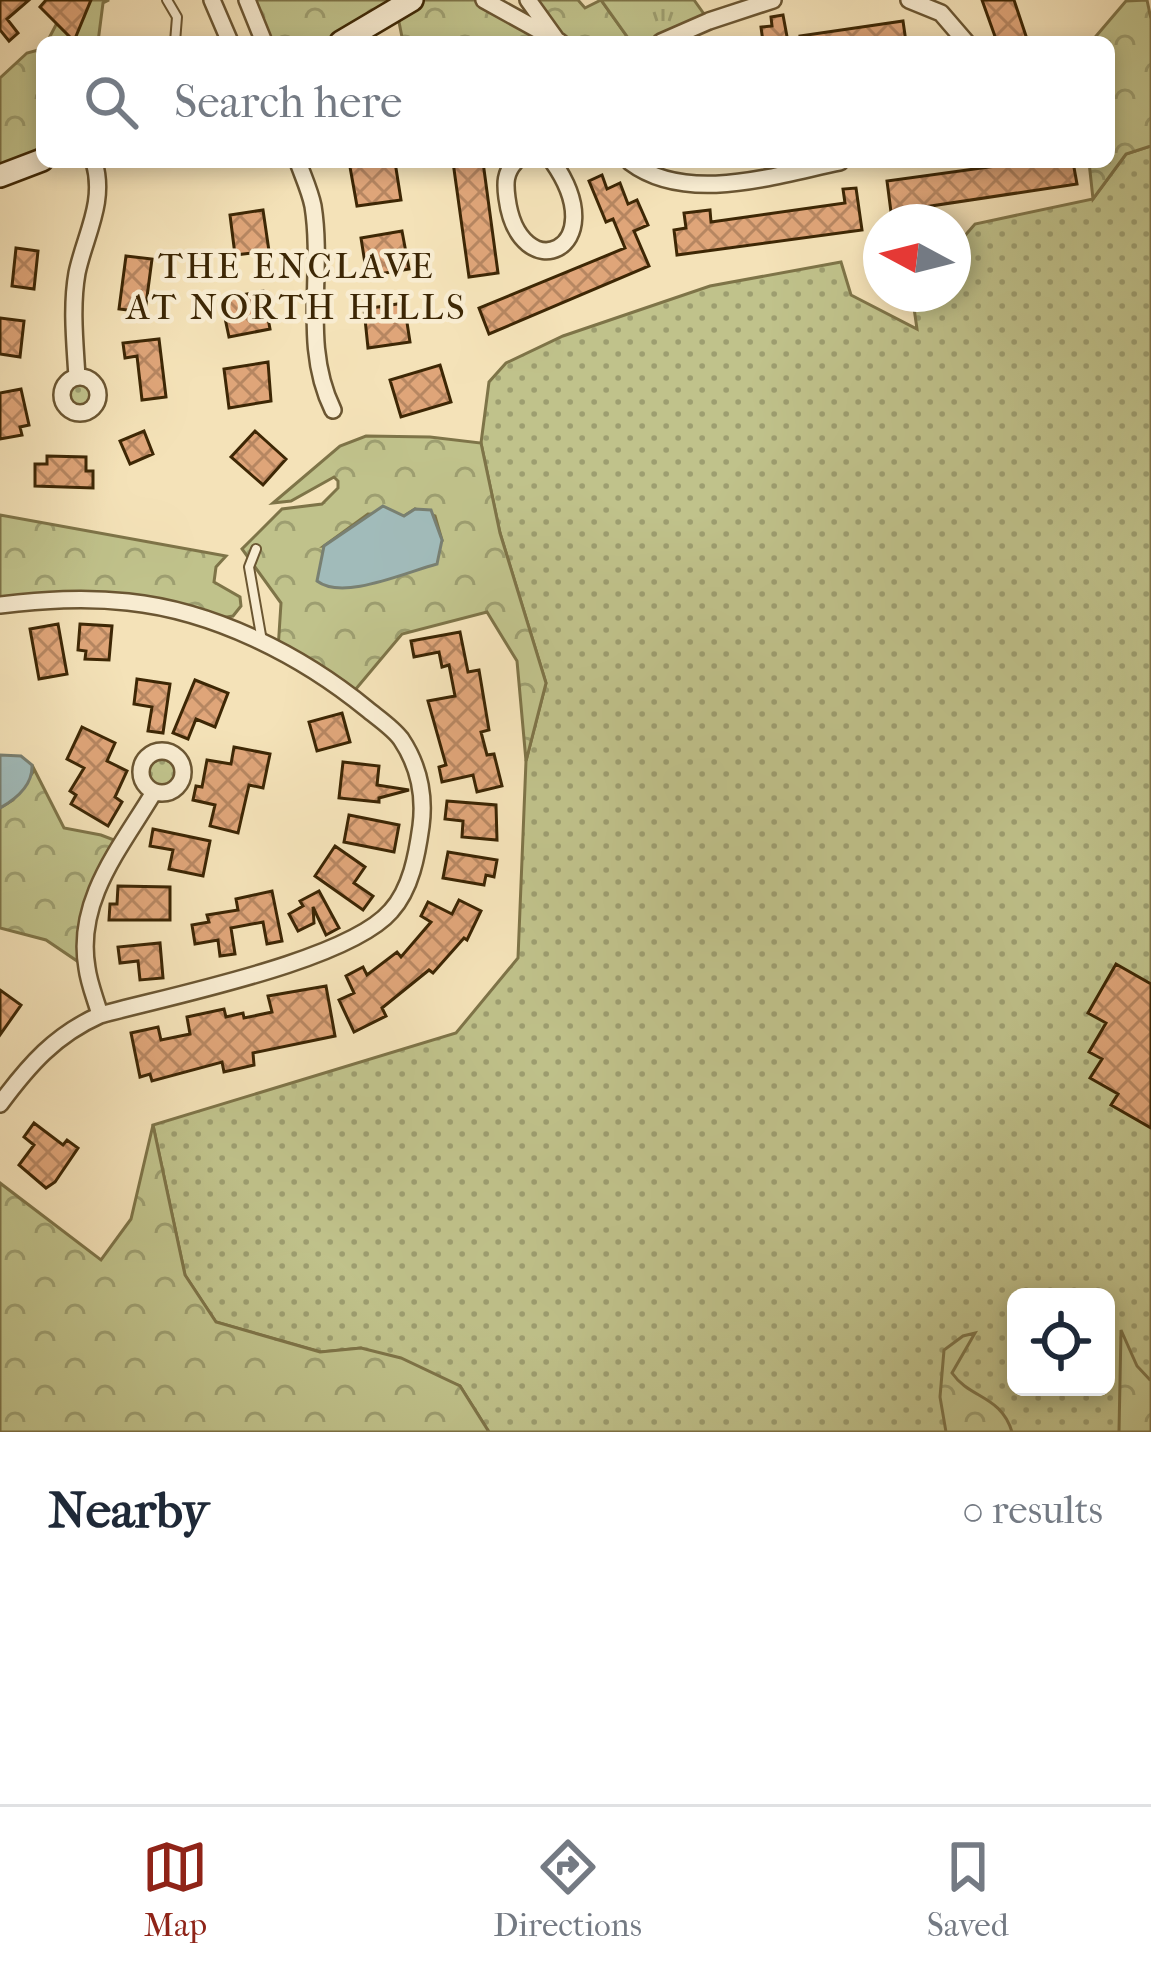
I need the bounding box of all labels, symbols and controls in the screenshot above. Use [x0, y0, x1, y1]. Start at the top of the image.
search box [36, 36, 1115, 168]
icon: search [78, 69, 144, 135]
text: Search here [174, 76, 402, 129]
north arrow [863, 204, 971, 312]
district label: THE ENCLAVE AT NORTH HILLS [124, 245, 468, 328]
map controls [1007, 1288, 1115, 1396]
button: locate [1007, 1288, 1115, 1396]
text: Nearby [48, 1480, 209, 1540]
text: 0 results [962, 1487, 1103, 1533]
tab: Map [142, 1834, 208, 1945]
tab: Directions [493, 1834, 642, 1945]
tab: Saved [927, 1834, 1009, 1945]

